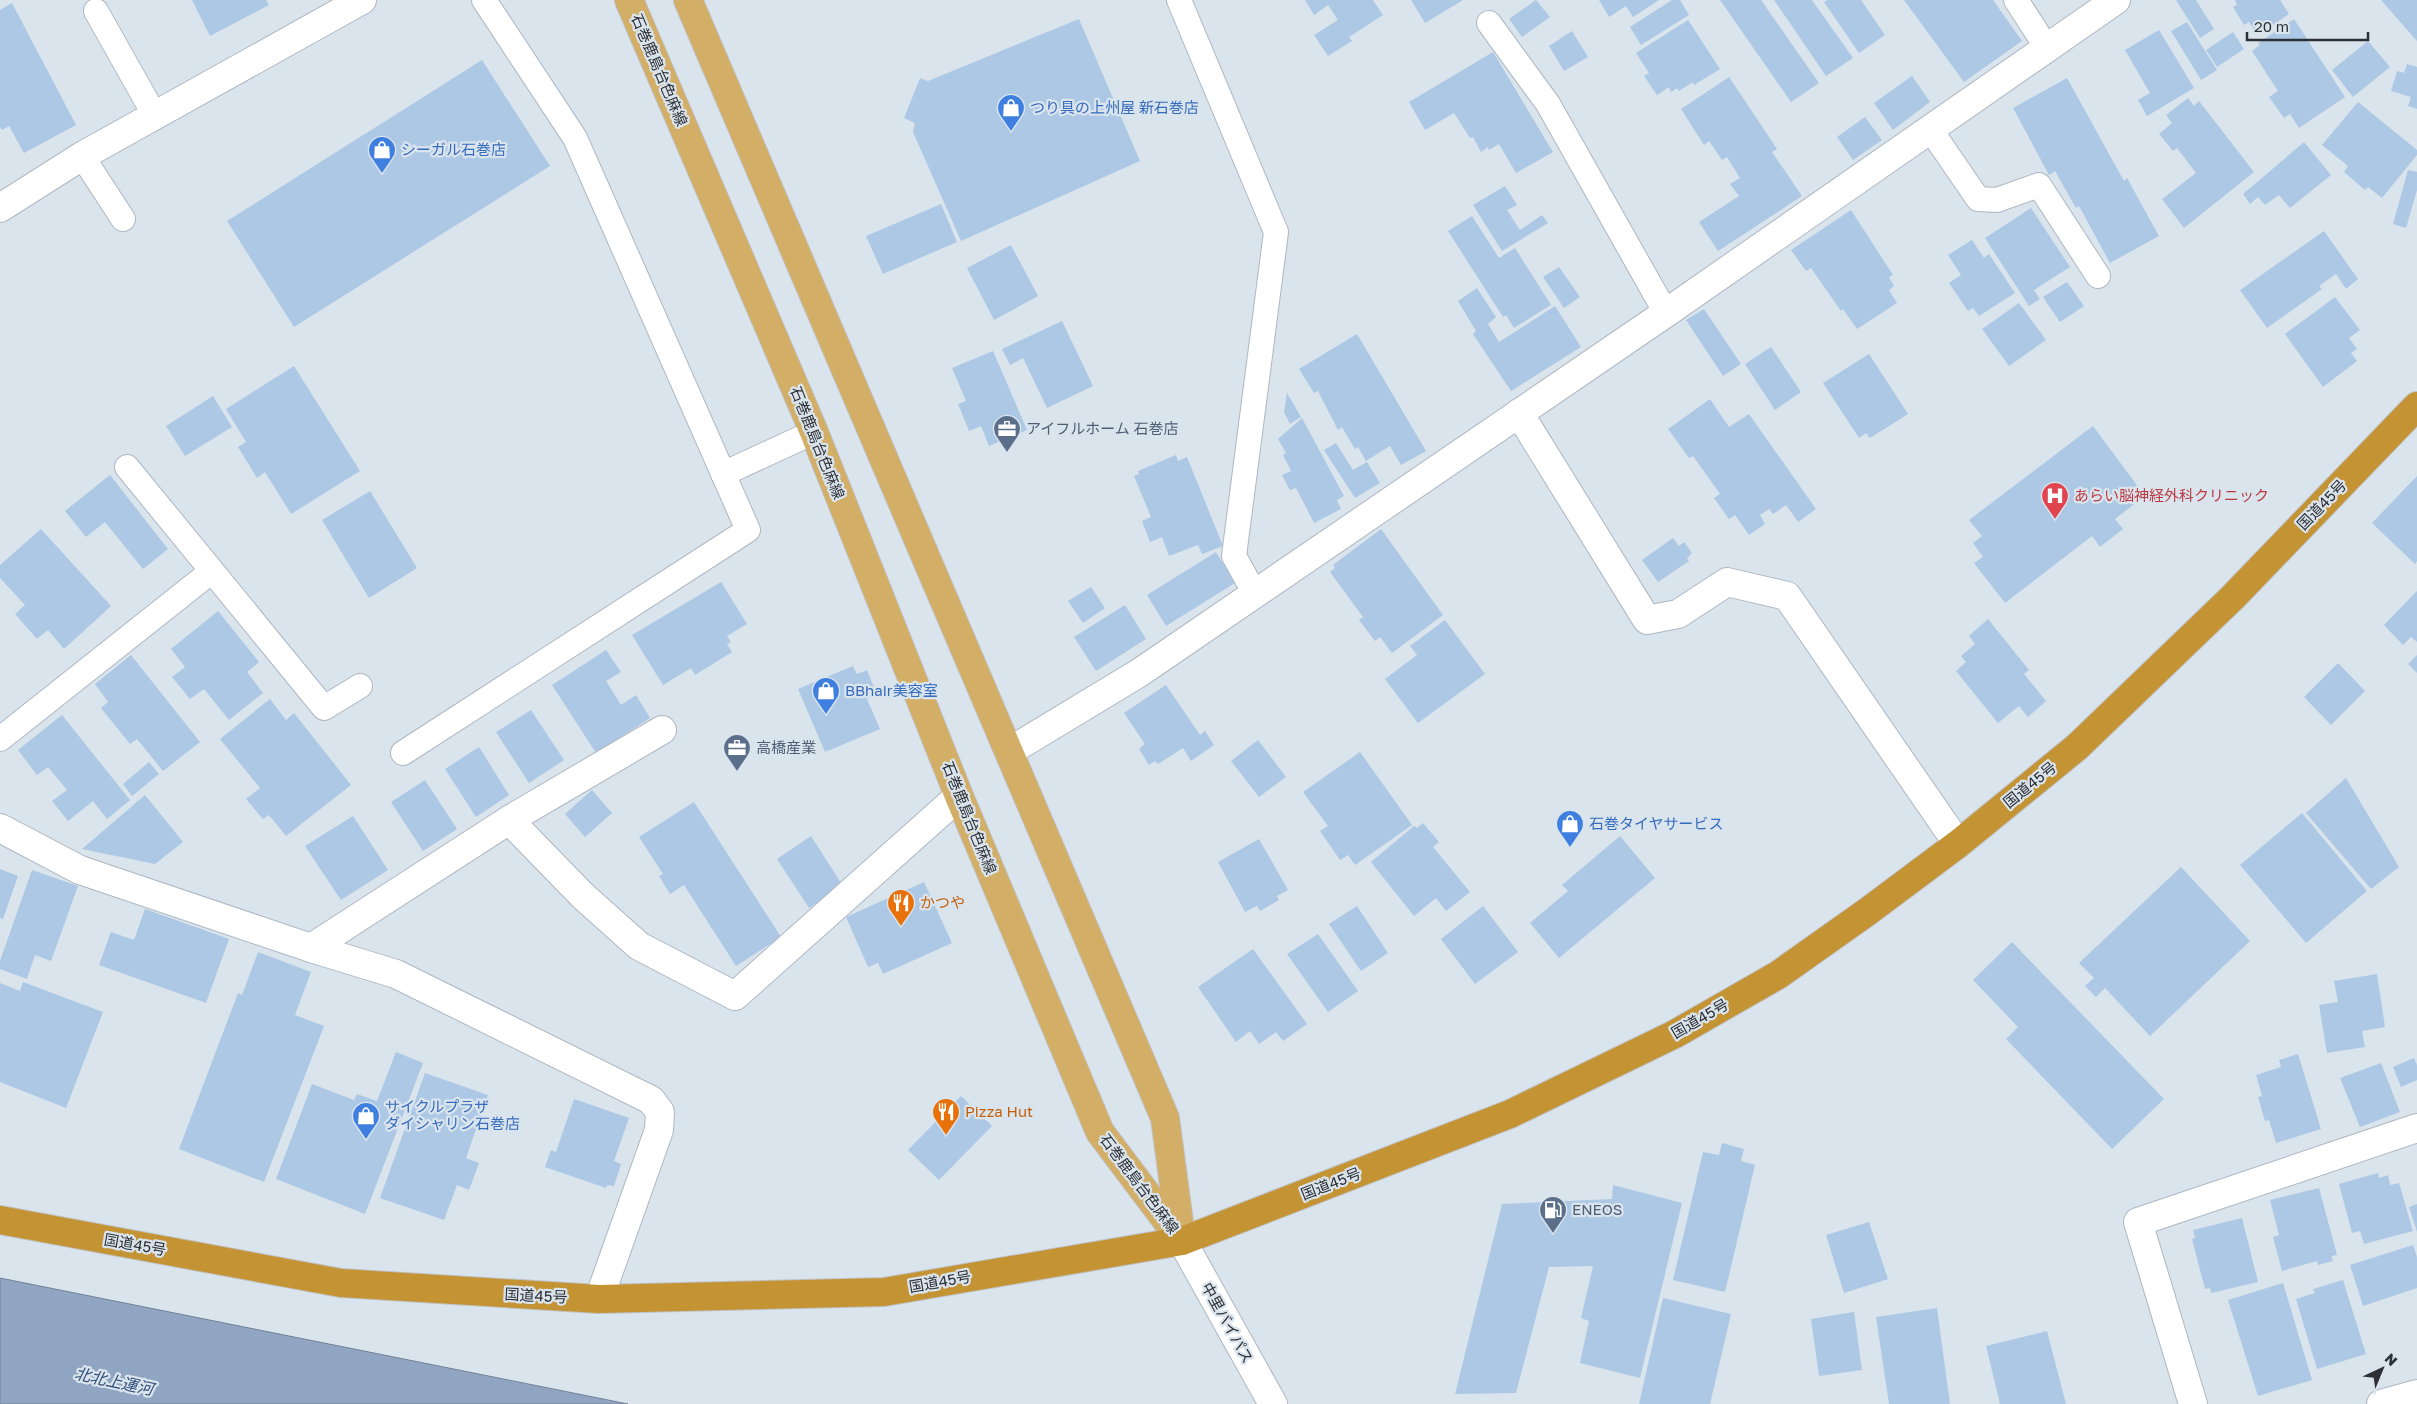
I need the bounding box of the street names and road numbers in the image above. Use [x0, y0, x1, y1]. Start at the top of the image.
street label: 石巻鹿島台色麻線 [628, 11, 692, 128]
street label: 石巻鹿島台色麻線 [787, 384, 849, 502]
street label: 国道45号 [2293, 475, 2350, 533]
street label: 国道45号 [1999, 757, 2059, 811]
street label: 石巻鹿島台色麻線 [939, 759, 1001, 877]
street label: 国道45号 [1668, 995, 1731, 1042]
street label: 石巻鹿島台色麻線 [1096, 1130, 1183, 1237]
street label: 国道45号 [1298, 1163, 1363, 1203]
street label: 国道45号 [103, 1230, 168, 1258]
street label: 国道45号 [907, 1267, 972, 1295]
street label: 中里バイパス [1198, 1279, 1257, 1366]
street label: 国道45号 [504, 1284, 568, 1306]

